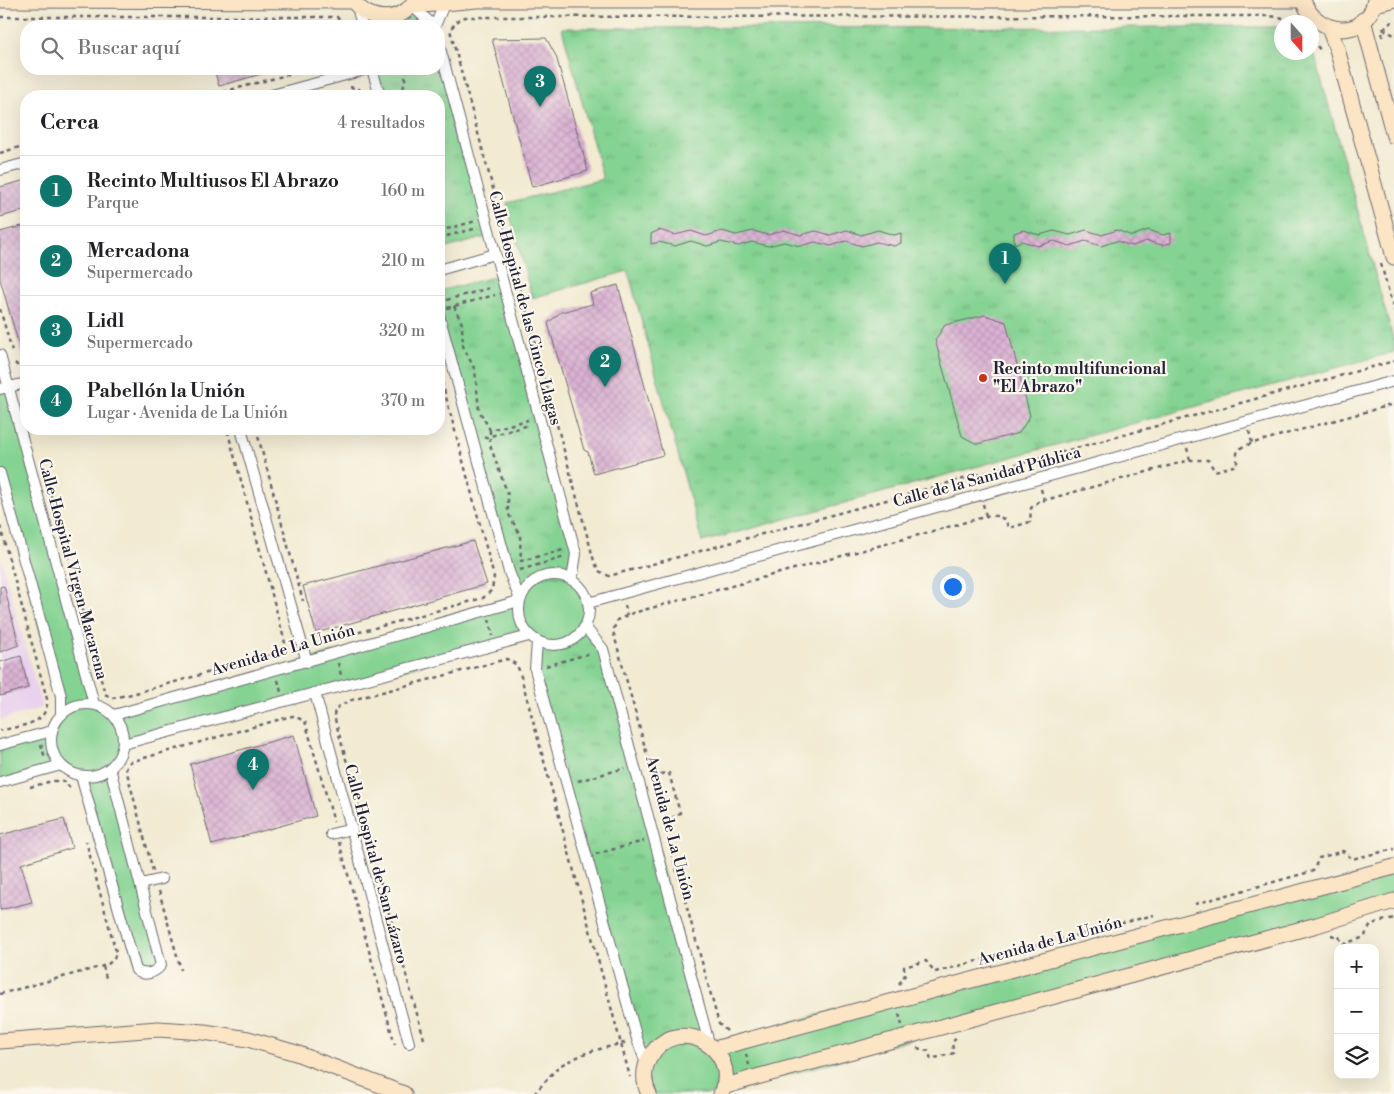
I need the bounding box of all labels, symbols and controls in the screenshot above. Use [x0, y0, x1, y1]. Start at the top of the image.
north arrow [1274, 15, 1319, 60]
search box [20, 20, 445, 75]
icon: search [38, 34, 66, 62]
text: Buscar aquí [78, 36, 180, 60]
pin: 3 [524, 66, 556, 107]
text: Cerca [40, 110, 99, 136]
text: 4 resultados [337, 113, 425, 133]
text: Recinto Multiusos El Abrazo [87, 169, 339, 193]
text: 1 [52, 181, 60, 201]
text: 160 m [381, 181, 425, 201]
street label: Calle Hospital de las Cinco Llagas [484, 189, 566, 427]
text: Parque [87, 193, 139, 213]
text: Mercadona [87, 239, 190, 263]
pin: 1 [989, 243, 1021, 284]
text: 2 [51, 251, 61, 271]
text: 210 m [381, 251, 425, 271]
text: Supermercado [87, 263, 193, 283]
text: Lidl [87, 309, 124, 333]
text: 3 [51, 321, 61, 341]
text: 320 m [379, 321, 425, 341]
text: Supermercado [87, 333, 193, 353]
pin: 2 [589, 346, 621, 387]
place label: Recinto multifuncional "El Abrazo" [993, 359, 1167, 397]
marker: Recinto multifuncional "El Abrazo" [977, 372, 989, 384]
text: Pabellón la Unión [87, 379, 245, 403]
text: 4 [51, 391, 61, 411]
text: 370 m [381, 391, 425, 411]
text: Lugar · Avenida de La Unión [87, 403, 288, 423]
street label: Calle de la Sanidad Pública [891, 442, 1084, 512]
street label: Calle Hospital Virgen Macarena [34, 456, 112, 682]
your location [940, 574, 966, 600]
street label: Avenida de La Unión [208, 620, 358, 680]
pin: 4 [237, 749, 269, 790]
street label: Avenida de La Unión [641, 753, 699, 903]
street label: Calle Hospital de San Lázaro [340, 762, 412, 966]
street label: Avenida de La Unión [975, 912, 1125, 970]
map controls [1334, 944, 1379, 1079]
button: + [1334, 944, 1379, 989]
button: − [1334, 989, 1379, 1034]
button: layers [1334, 1034, 1379, 1079]

